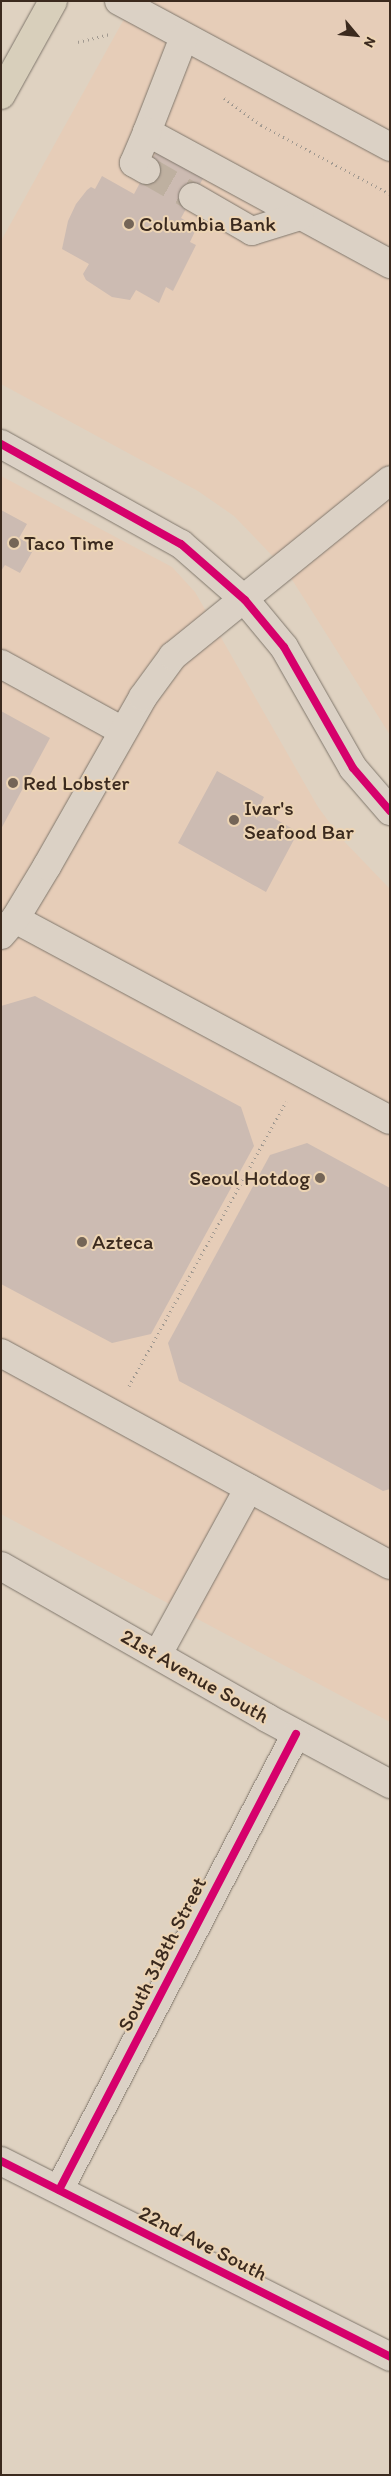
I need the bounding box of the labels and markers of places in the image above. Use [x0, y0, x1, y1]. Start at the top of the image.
place label: Columbia Bank [139, 211, 277, 237]
marker: Columbia Bank [123, 218, 135, 230]
place label: Taco Time [24, 530, 115, 556]
marker: Taco Time [8, 537, 20, 549]
place label: Red Lobster [23, 770, 130, 796]
marker: Red Lobster [7, 777, 19, 789]
place label: Ivar's Seafood Bar [244, 795, 354, 845]
marker: Ivar's Seafood Bar [228, 814, 240, 826]
place label: Seoul Hotdog [189, 1165, 310, 1191]
marker: Seoul Hotdog [314, 1172, 326, 1184]
place label: Azteca [92, 1229, 153, 1255]
marker: Azteca [76, 1236, 88, 1248]

